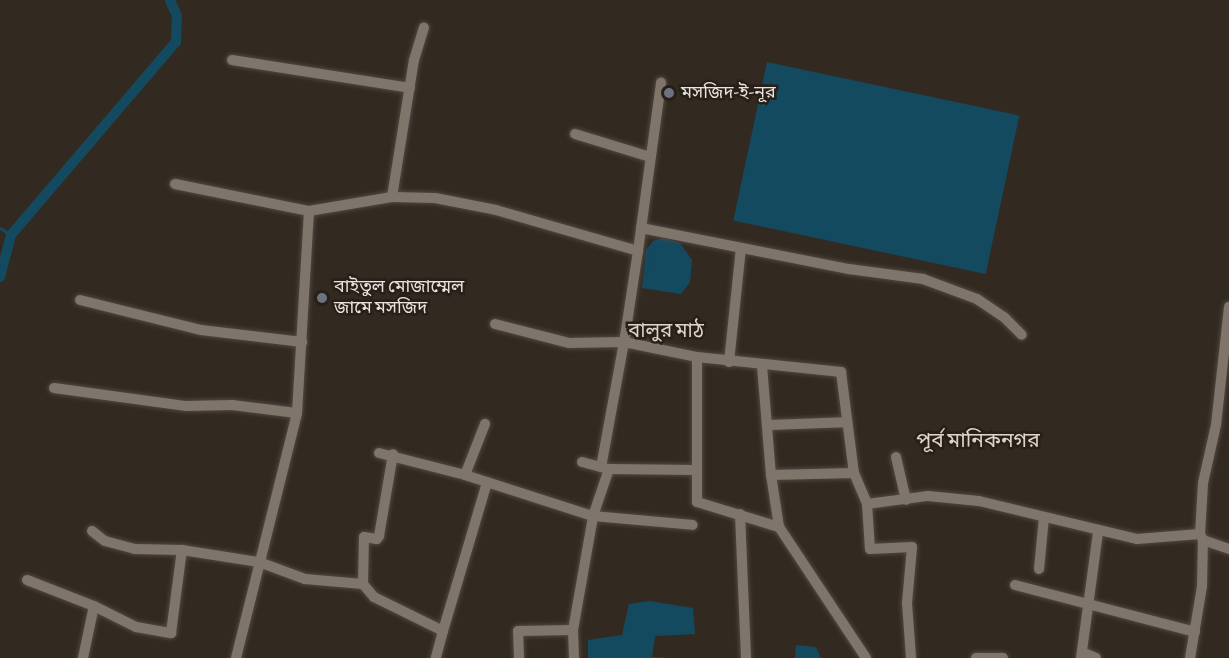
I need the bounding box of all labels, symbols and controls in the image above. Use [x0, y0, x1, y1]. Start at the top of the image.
place label: মসজিদ-ই-নূর [681, 82, 776, 104]
marker: মসজিদ-ই-নূর [662, 86, 676, 100]
place label: বাইতুল মোজাম্মেল জামে মসজিদ [334, 277, 464, 320]
marker: বাইতুল মোজাম্মেল জামে মসজিদ [315, 291, 329, 305]
district label: বালুর মাঠ [628, 319, 704, 343]
district label: পূর্ব মানিকনগর [916, 428, 1040, 454]

